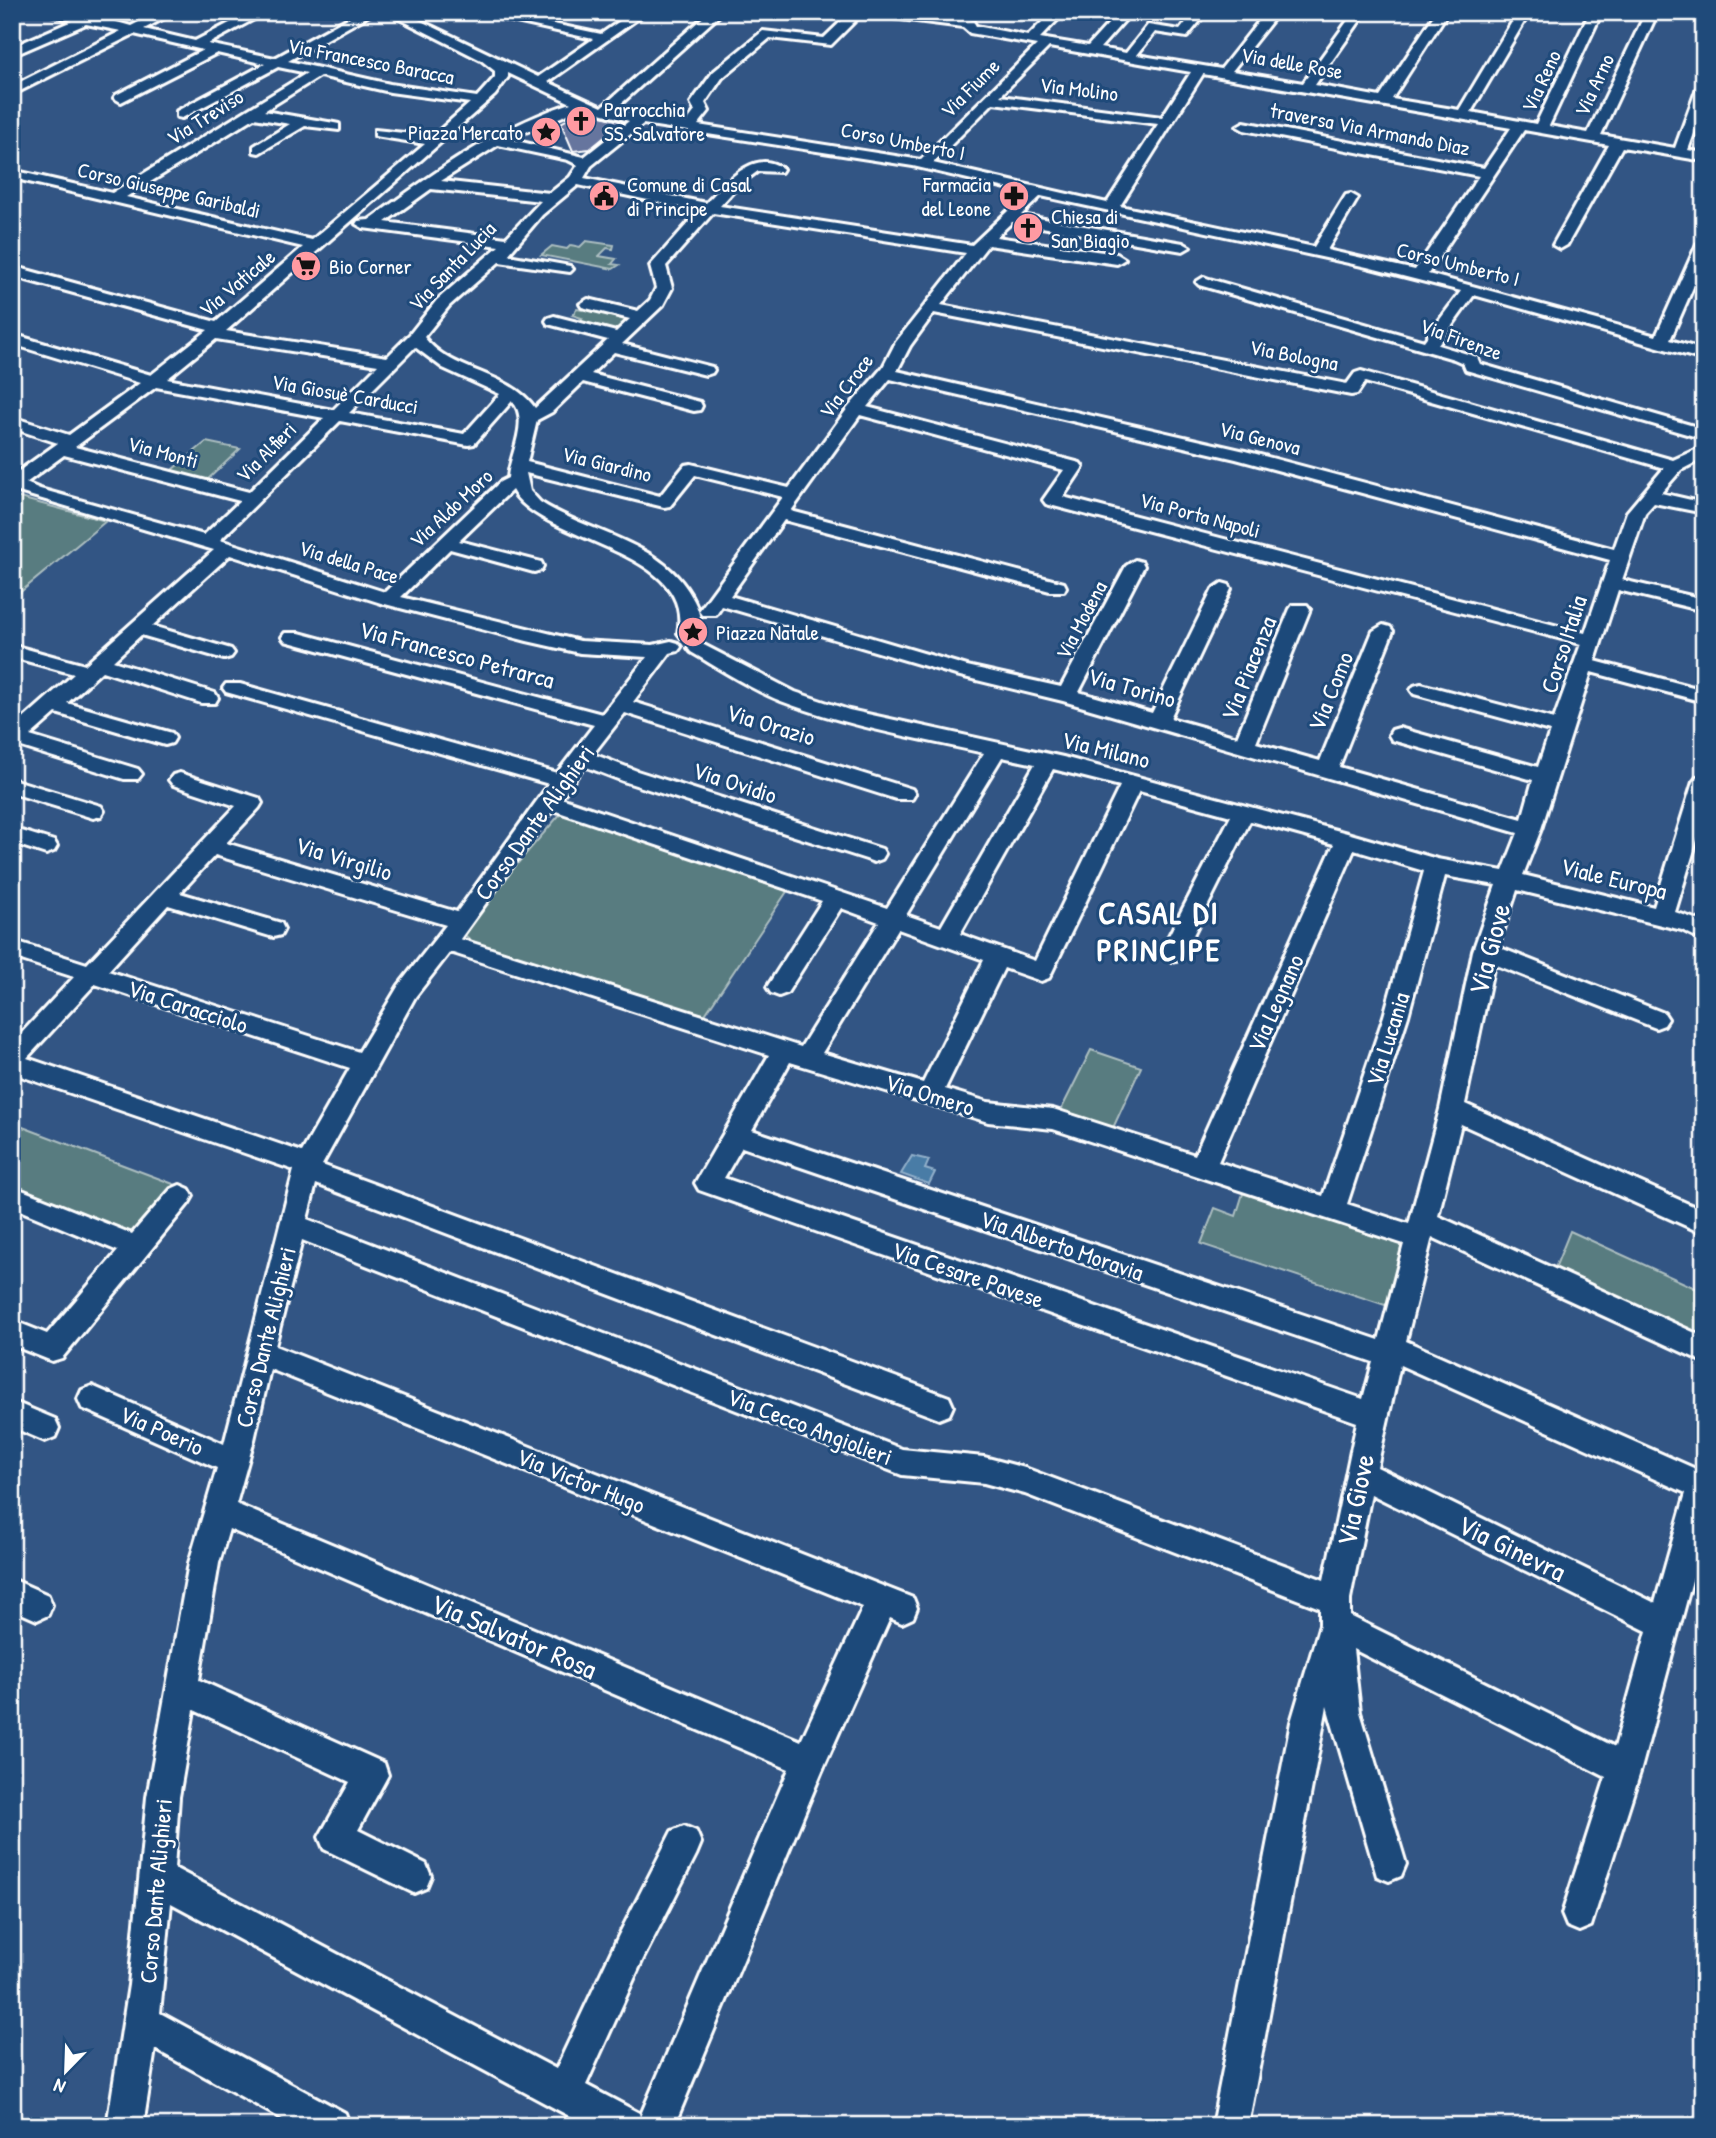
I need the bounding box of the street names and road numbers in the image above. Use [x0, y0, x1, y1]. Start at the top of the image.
street label: Via Francesco Baracca [285, 31, 457, 91]
street label: Via delle Rose [1239, 40, 1345, 86]
street label: Via Reno [1514, 45, 1568, 117]
street label: Via Arno [1567, 49, 1621, 121]
street label: Via Fiume [934, 52, 1006, 124]
street label: Via Molino [1038, 70, 1120, 108]
street label: Via Treviso [161, 82, 249, 152]
street label: traversa Via Armando Diaz [1268, 95, 1472, 163]
street label: Corso Umberto I [838, 115, 968, 167]
street label: Corso Giuseppe Garibaldi [75, 155, 263, 225]
street label: Via Santa Lucia [402, 215, 502, 317]
street label: Corso Umberto I [1393, 235, 1523, 293]
street label: Via Vaticale [192, 242, 282, 324]
street label: Via Firenze [1416, 311, 1506, 367]
street label: Via Bologna [1247, 332, 1341, 378]
street label: Via Croce [812, 348, 880, 424]
street label: Via Giosuè Carducci [270, 367, 420, 421]
street label: Via Genova [1216, 414, 1304, 462]
street label: Via Alfieri [229, 415, 303, 489]
street label: Via Monti [124, 429, 202, 475]
street label: Via Giardino [559, 439, 655, 489]
street label: Via Aldo Moro [403, 462, 499, 554]
street label: Via Porta Napoli [1137, 485, 1263, 545]
street label: Via della Pace [295, 533, 403, 591]
street label: Via Modena [1048, 576, 1114, 664]
street label: Corso Italia [1532, 591, 1594, 697]
street label: Via Piacenza [1213, 611, 1283, 725]
street label: Via Francesco Petrarca [356, 613, 558, 695]
street label: Via Como [1300, 646, 1360, 735]
street label: Via Torino [1084, 659, 1180, 715]
street label: Via Orazio [723, 695, 820, 753]
street label: Via Milano [1059, 723, 1154, 775]
street label: Corso Dante Alighieri [467, 738, 601, 906]
street label: Via Ovidio [689, 753, 781, 811]
street label: Via Virgilio [292, 828, 397, 888]
street label: Viale Europa [1557, 849, 1671, 907]
street label: Via Giove [1459, 899, 1519, 999]
street label: Via Legnano [1239, 949, 1311, 1057]
street label: Via Caracciolo [124, 972, 253, 1041]
street label: Via Lucania [1358, 988, 1416, 1090]
street label: Via Omero [881, 1065, 979, 1123]
street label: Via Alberto Moravia [976, 1202, 1148, 1288]
street label: Via Cesare Pavese [888, 1233, 1048, 1315]
street label: Corso Dante Alighieri [227, 1243, 303, 1431]
street label: Via Cecco Angiolieri [723, 1380, 897, 1472]
street label: Via Poerio [115, 1397, 209, 1463]
street label: Via Victor Hugo [512, 1440, 650, 1520]
street label: Via Giove [1327, 1451, 1383, 1549]
street label: Via Ginevra [1452, 1506, 1572, 1590]
street label: Via Salvator Rosa [425, 1584, 603, 1688]
street label: Corso Dante Alighieri [131, 1797, 179, 1985]

